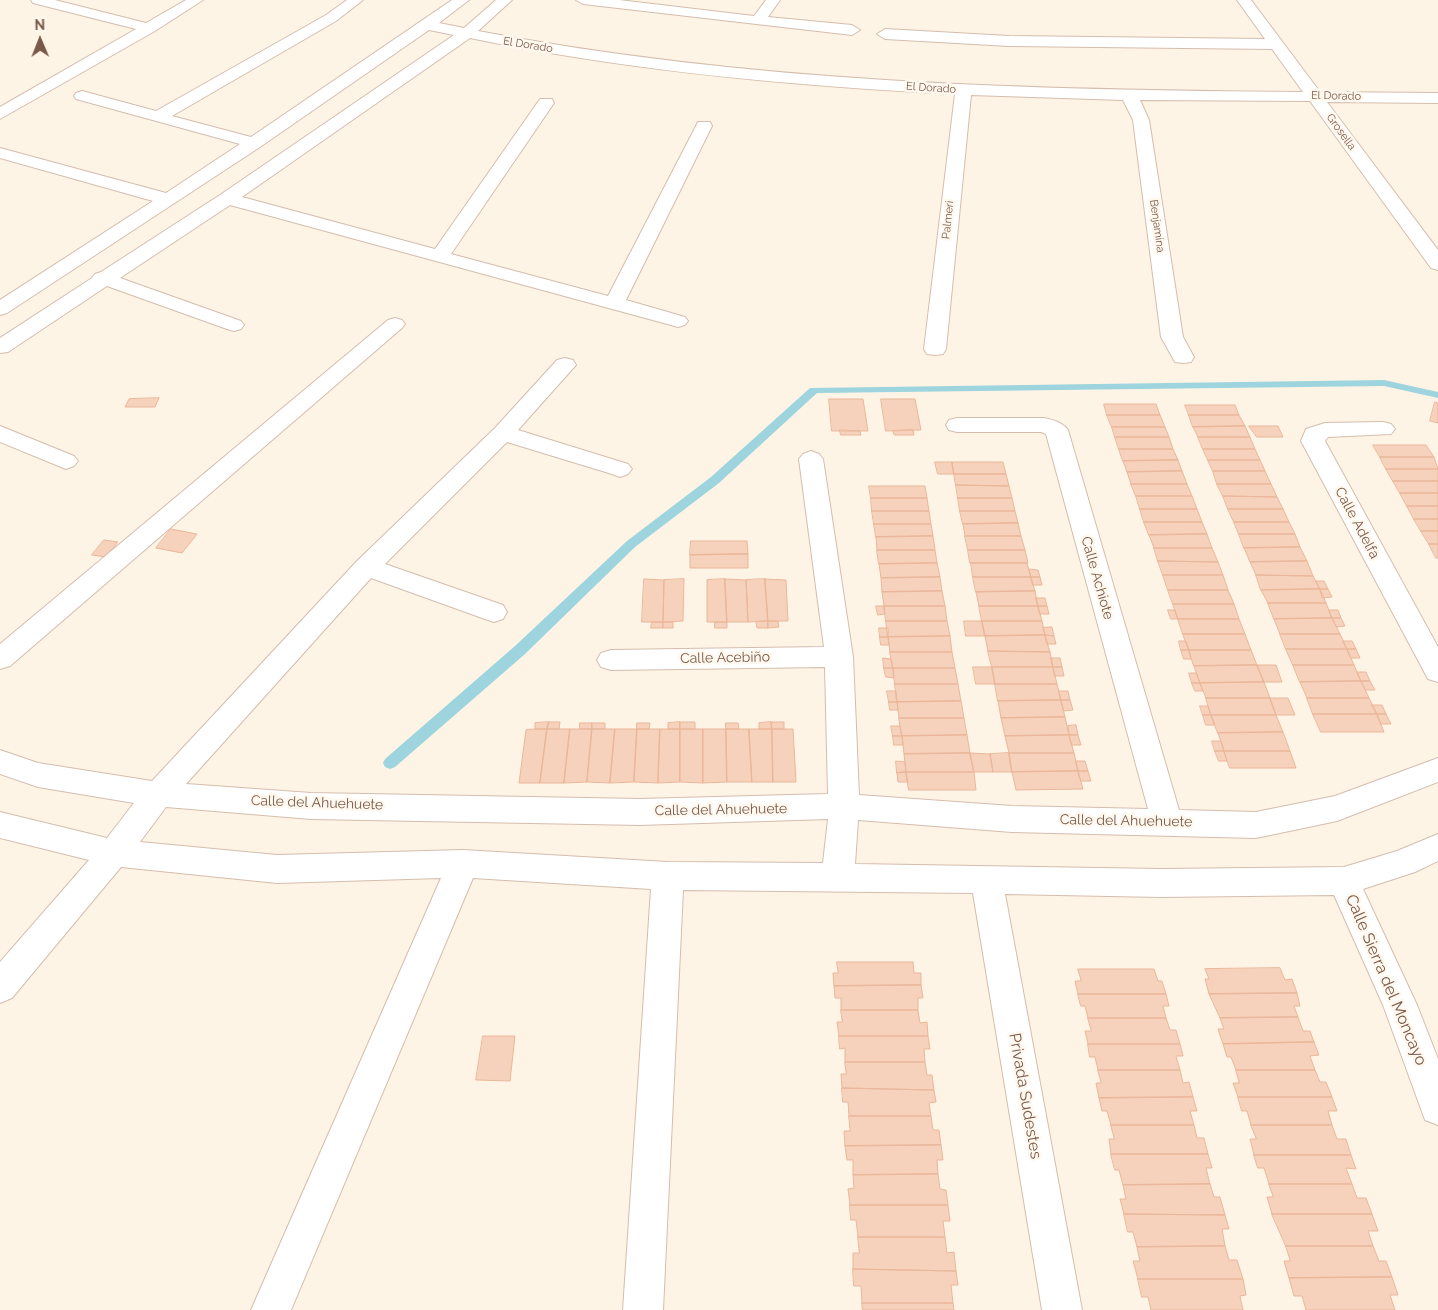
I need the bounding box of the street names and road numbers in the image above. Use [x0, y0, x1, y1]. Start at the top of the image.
street label: El Dorado [502, 35, 554, 55]
street label: El Dorado [906, 80, 956, 96]
street label: El Dorado [1311, 89, 1361, 103]
street label: Grosella [1323, 111, 1359, 153]
street label: Benjamina [1147, 199, 1167, 253]
street label: Palmeri [939, 200, 957, 240]
street label: Calle Adelfa [1331, 484, 1383, 562]
street label: Calle Achiote [1077, 534, 1117, 622]
street label: Calle Acebiño [680, 649, 770, 667]
street label: Calle del Ahuehuete [250, 792, 384, 814]
street label: Calle del Ahuehuete [655, 800, 787, 820]
street label: Calle del Ahuehuete [1060, 811, 1192, 831]
street label: Calle Sierra del Moncayo [1341, 892, 1431, 1068]
street label: Privada Sudestes [1004, 1032, 1046, 1160]

